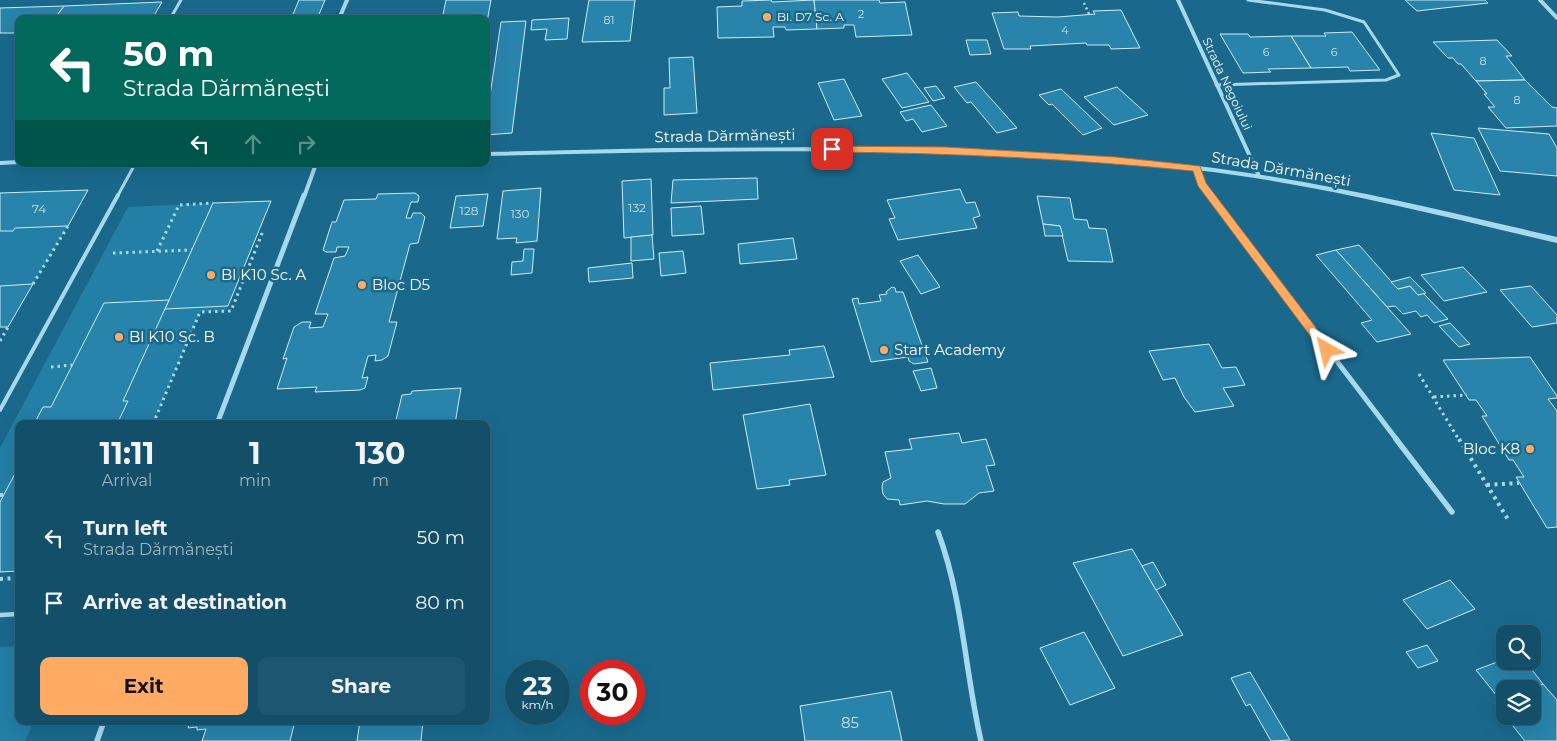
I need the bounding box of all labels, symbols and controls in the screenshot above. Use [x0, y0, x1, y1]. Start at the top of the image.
house number: 2 [858, 7, 864, 21]
place label: Bl. D7 Sc. A [777, 9, 844, 24]
marker: Bl. D7 Sc. A [761, 11, 773, 23]
house number: 81 [604, 13, 615, 27]
house number: 4 [1061, 23, 1069, 37]
text: 50 m [123, 32, 214, 75]
icon: left [40, 35, 105, 100]
street label: Strada Negoiului [1199, 35, 1256, 133]
house number: 6 [1263, 45, 1270, 59]
house number: 6 [1331, 45, 1338, 59]
house number: 8 [1479, 54, 1487, 68]
text: Strada Dărmănești [123, 75, 330, 102]
house number: 8 [1513, 93, 1521, 107]
street label: Strada Dărmănești [654, 125, 796, 147]
pin [811, 128, 853, 170]
icon: left [186, 130, 214, 158]
icon: ahead [239, 130, 267, 158]
icon: right [292, 130, 320, 158]
icon: arrive [818, 135, 846, 163]
street label: Strada Dărmănești [1210, 147, 1352, 191]
house number: 132 [628, 200, 646, 215]
house number: 74 [32, 201, 46, 216]
house number: 128 [460, 203, 479, 218]
house number: 130 [510, 206, 530, 221]
place label: Bl K10 Sc. A [221, 265, 307, 284]
marker: Bl K10 Sc. A [205, 269, 217, 281]
place label: Bloc D5 [372, 275, 430, 294]
marker: Bloc D5 [356, 279, 368, 291]
position arrow [1300, 323, 1352, 375]
place label: Bl K10 Sc. B [129, 327, 215, 346]
marker: Bl K10 Sc. B [113, 331, 125, 343]
place label: Start Academy [894, 340, 1006, 359]
marker: Start Academy [878, 344, 890, 356]
text: 11:11 [100, 435, 154, 472]
text: 1 [249, 435, 261, 472]
text: 130 [356, 435, 405, 472]
place label: Bloc K8 [1463, 439, 1520, 458]
marker: Bloc K8 [1524, 443, 1536, 455]
text: Arrival [102, 471, 152, 490]
text: min [239, 471, 271, 490]
text: m [372, 471, 389, 490]
text: Turn left [83, 517, 168, 540]
icon: left [40, 524, 68, 552]
text: 50 m [417, 526, 465, 549]
text: Strada Dărmănești [83, 540, 233, 559]
icon: arrive [40, 589, 68, 617]
text: Arrive at destination [83, 591, 287, 614]
text: 80 m [415, 591, 465, 614]
map controls [1496, 625, 1541, 725]
button: search [1496, 625, 1541, 670]
button: Exit [40, 657, 248, 715]
button: Share [258, 657, 465, 715]
speed limit sign: 30 [580, 660, 645, 725]
text: 23 [523, 671, 552, 701]
button: layers [1496, 680, 1541, 725]
text: km/h [521, 697, 554, 712]
house number: 85 [841, 713, 859, 732]

